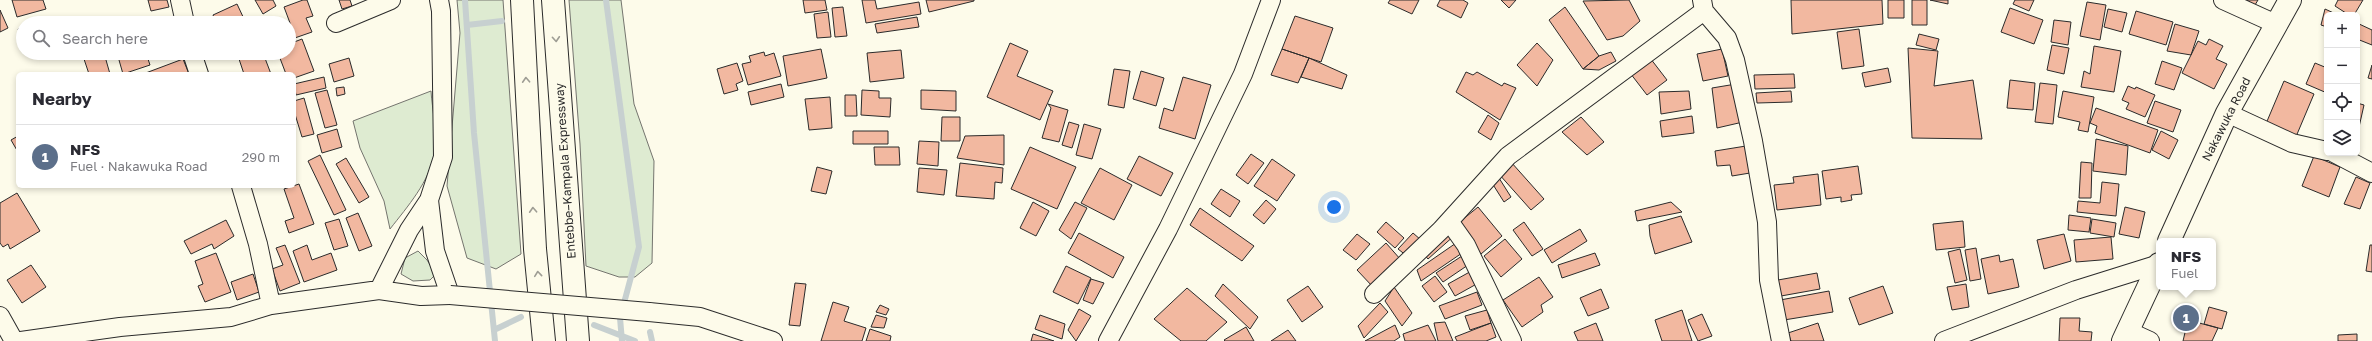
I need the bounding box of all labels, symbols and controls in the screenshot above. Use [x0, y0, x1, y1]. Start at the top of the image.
map controls [2324, 12, 2360, 156]
button: + [2324, 12, 2360, 48]
search box [16, 16, 296, 60]
icon: search [30, 27, 52, 49]
text: Search here [62, 29, 148, 47]
one-way arrow [551, 36, 560, 42]
button: − [2324, 48, 2360, 84]
street label: Nakawuka Road [2198, 75, 2254, 163]
one-way arrow [522, 77, 531, 83]
street label: Entebbe–Kampala Expressway [551, 82, 579, 259]
button: locate [2324, 84, 2360, 120]
text: Nearby [32, 88, 92, 109]
button: layers [2324, 120, 2360, 156]
text: NFS [70, 140, 100, 158]
text: 1 [42, 149, 48, 165]
text: 290 m [242, 149, 280, 165]
text: Fuel · Nakawuka Road [70, 158, 207, 174]
your location [1324, 197, 1344, 217]
one-way arrow [529, 207, 537, 213]
popup [2156, 238, 2216, 290]
text: NFS [2171, 247, 2201, 265]
text: Fuel [2171, 265, 2198, 281]
one-way arrow [533, 271, 542, 277]
pin: 1 [2173, 303, 2199, 333]

